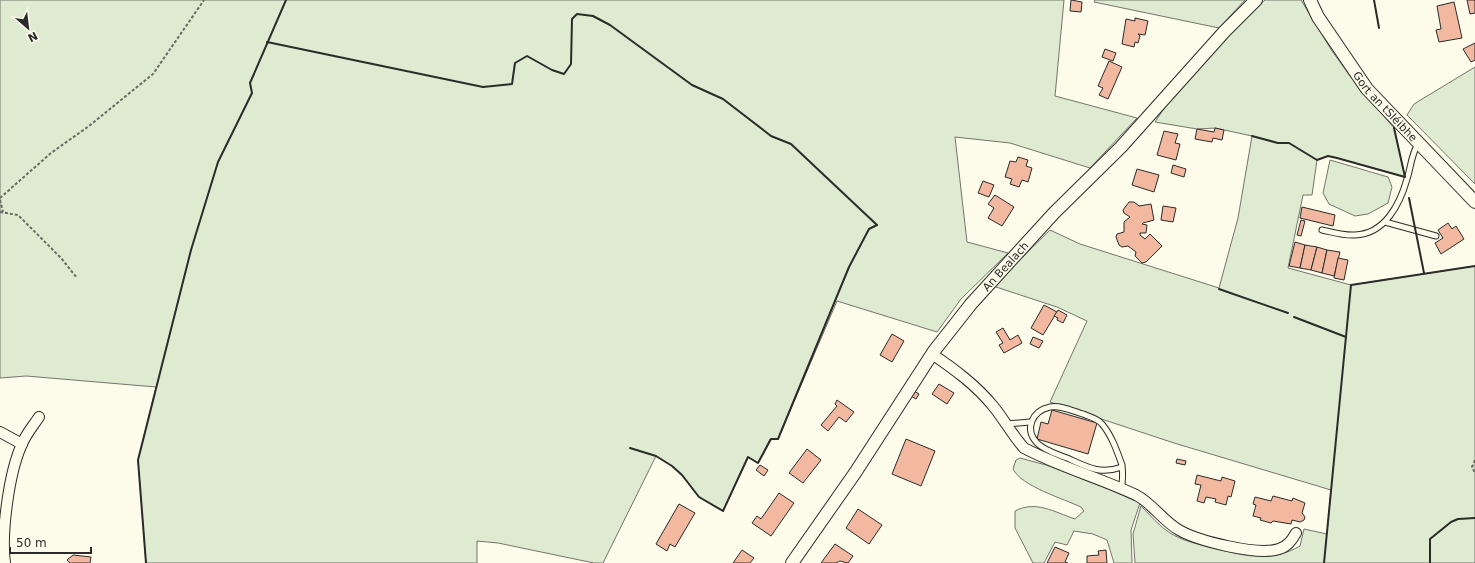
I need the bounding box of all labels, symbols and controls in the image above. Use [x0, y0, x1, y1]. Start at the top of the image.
north arrow [8, 8, 48, 48]
text: N [25, 28, 40, 44]
street label: Gort an tSléibhe [1350, 69, 1420, 144]
street label: An Bealach [980, 239, 1031, 294]
scale bar [10, 529, 91, 555]
text: 50 m [16, 536, 47, 550]

